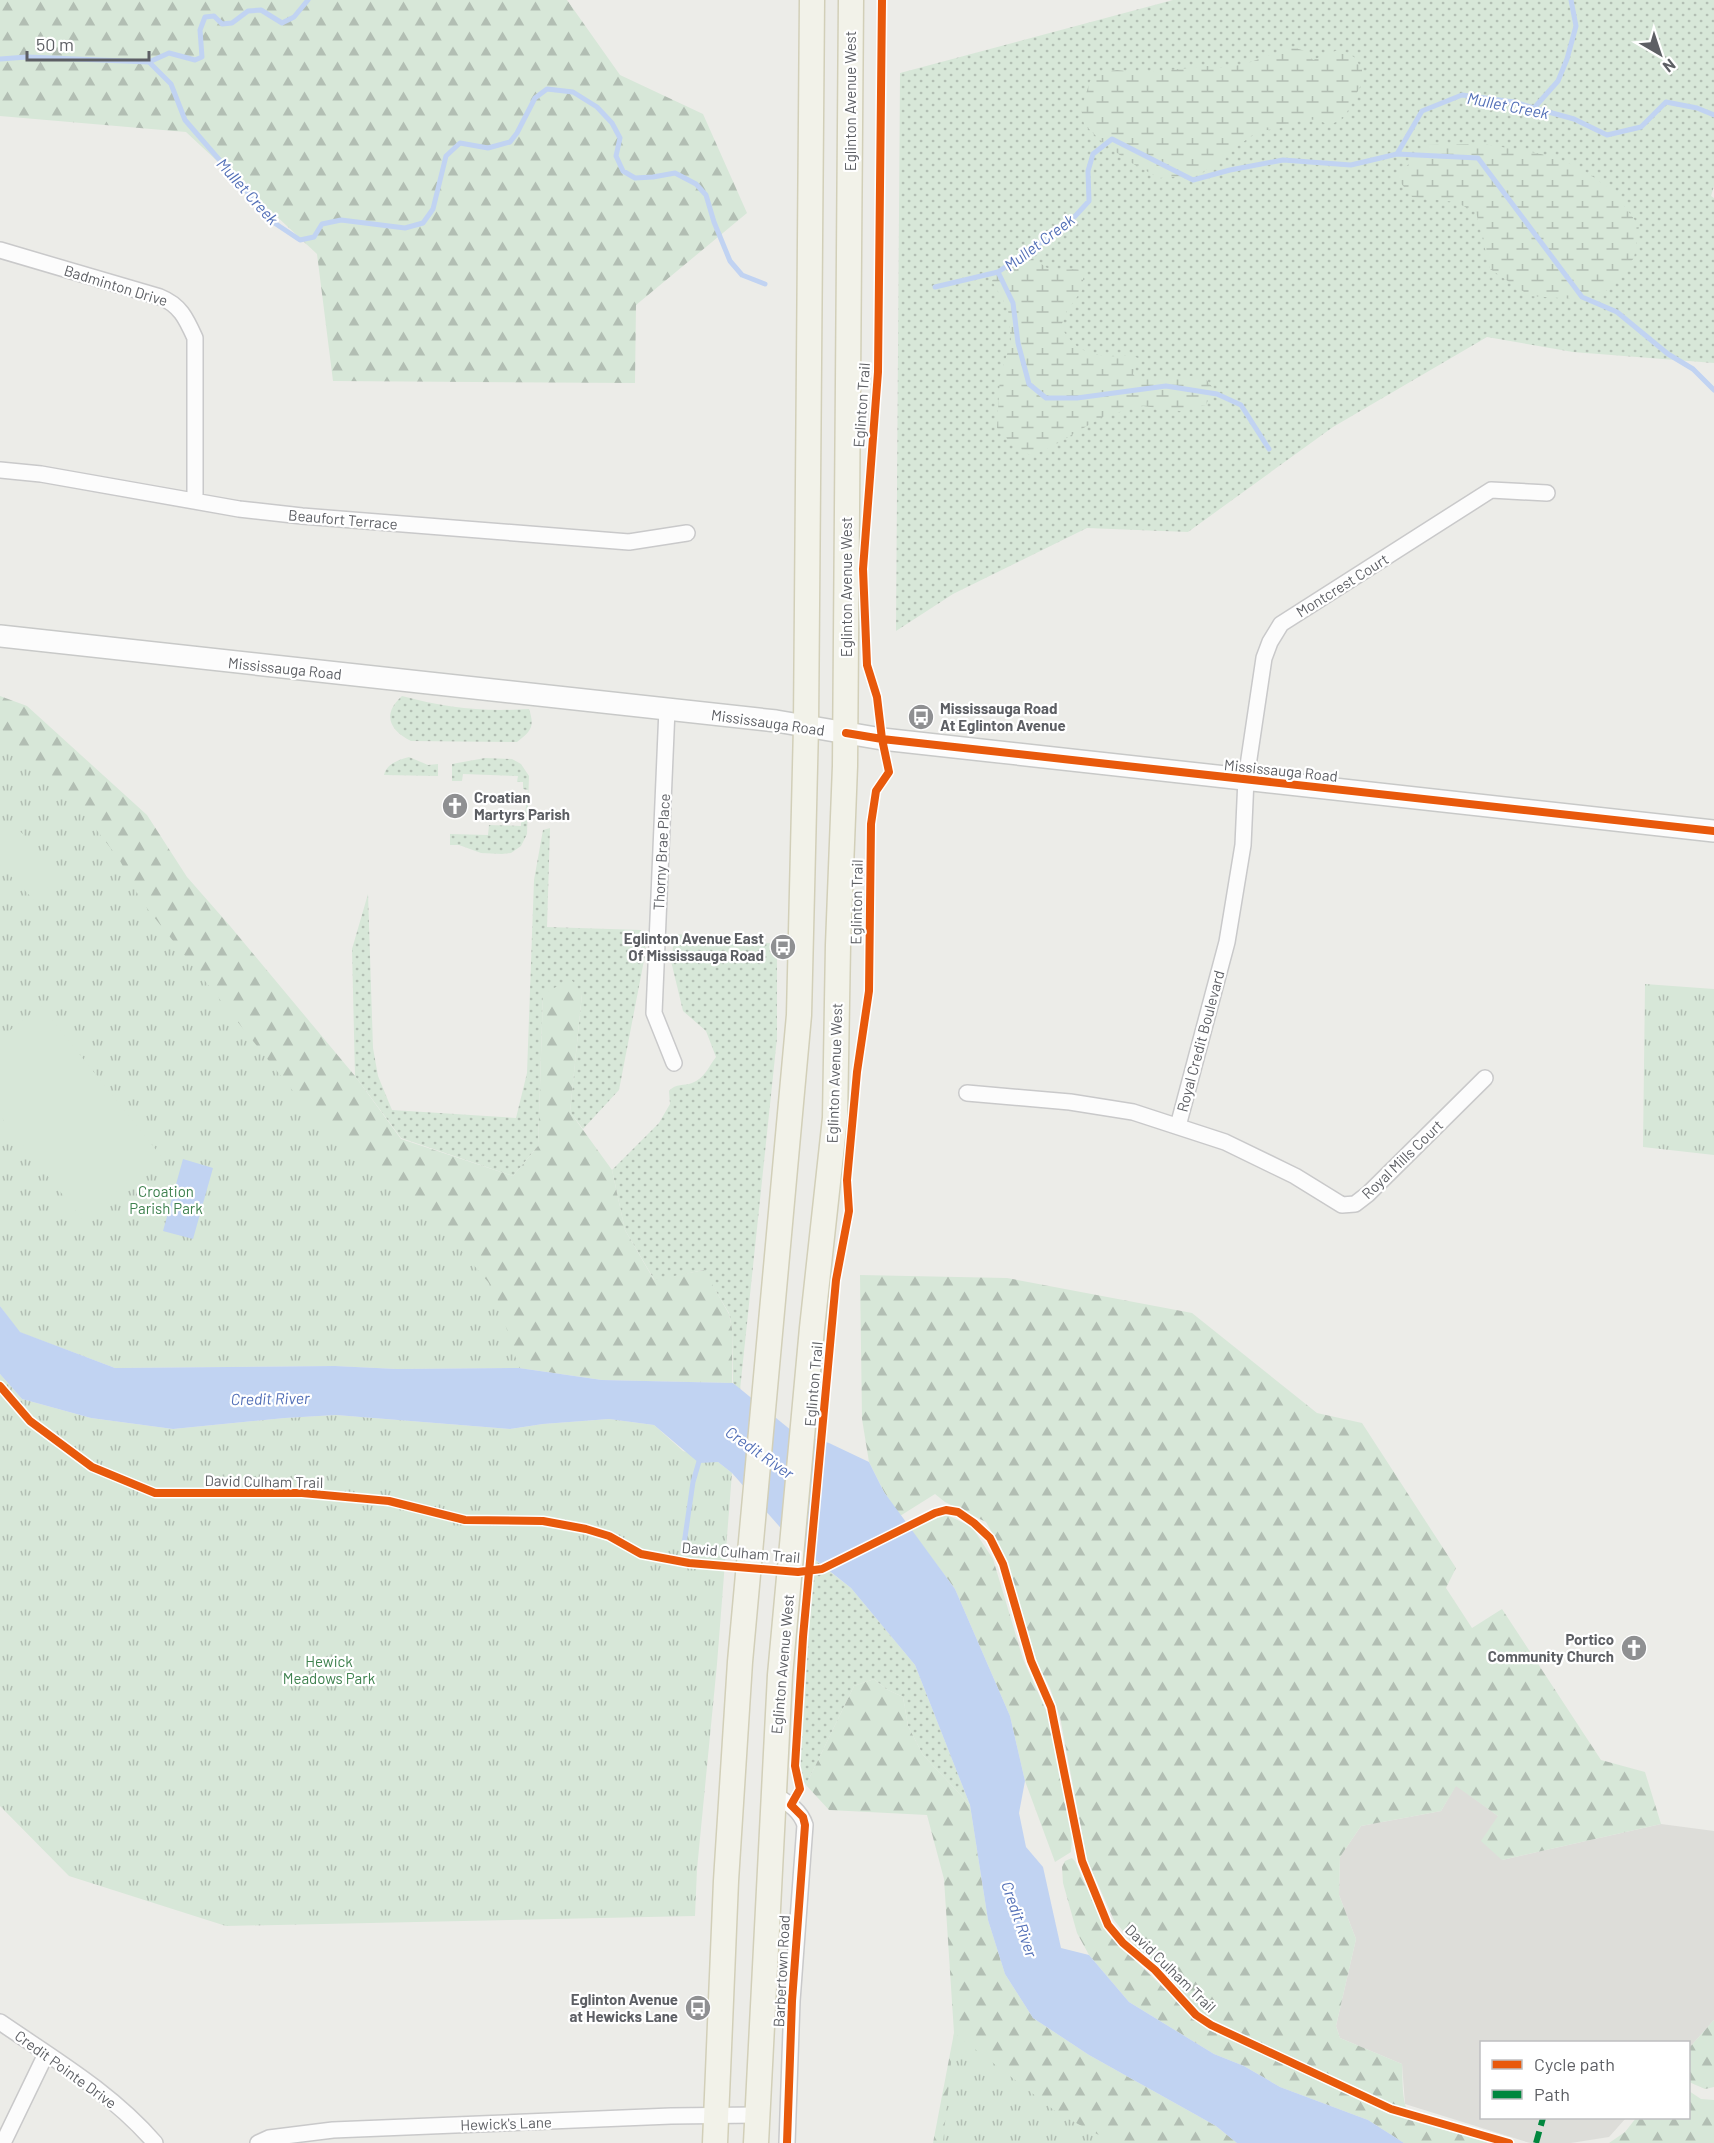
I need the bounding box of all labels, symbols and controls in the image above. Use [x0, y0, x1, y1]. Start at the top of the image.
scale bar [27, 24, 148, 62]
north arrow [1630, 24, 1690, 84]
street label: Eglinton Avenue West [841, 31, 859, 171]
text: 50 m [36, 33, 74, 55]
text: N [1660, 55, 1680, 77]
water label: Mullet Creek [1466, 88, 1551, 122]
water label: Mullet Creek [213, 154, 283, 228]
water label: Mullet Creek [1000, 209, 1078, 275]
street label: Badminton Drive [62, 261, 170, 309]
street label: Eglinton Trail [849, 362, 873, 448]
street label: Beaufort Terrace [288, 505, 398, 533]
street label: Eglinton Avenue West [837, 517, 855, 657]
street label: Montcrest Court [1293, 549, 1391, 621]
street label: Mississauga Road [227, 653, 343, 683]
place label: Mississauga Road At Eglinton Avenue [940, 699, 1066, 734]
bus stop icon: Mississauga Road At Eglinton Avenue [906, 702, 936, 732]
street label: Mississauga Road [710, 705, 826, 739]
street label: Mississauga Road [1223, 755, 1339, 785]
place label: Croatian Martyrs Parish [474, 788, 570, 823]
church icon: Croatian Martyrs Parish [440, 791, 470, 821]
street label: Thorny Brae Place [649, 793, 673, 911]
street label: Eglinton Trail [846, 859, 866, 945]
place label: Eglinton Avenue East Of Mississauga Road [624, 929, 764, 964]
bus stop icon: Eglinton Avenue East Of Mississauga Road [768, 932, 798, 962]
street label: Royal Credit Boulevard [1172, 968, 1228, 1114]
street label: Eglinton Avenue West [823, 1002, 845, 1144]
street label: Royal Mills Court [1358, 1116, 1446, 1202]
park label: Croation Parish Park [129, 1182, 203, 1217]
street label: Eglinton Trail [800, 1341, 826, 1427]
water label: Credit River [230, 1388, 311, 1408]
water label: Credit River [722, 1422, 799, 1483]
street label: David Culham Trail [204, 1471, 324, 1491]
street label: David Culham Trail [681, 1538, 801, 1566]
street label: Eglinton Avenue West [767, 1593, 797, 1735]
place label: Portico Community Church [1488, 1630, 1614, 1665]
church icon: Portico Community Church [1619, 1633, 1649, 1663]
park label: Hewick Meadows Park [283, 1652, 376, 1687]
water label: Credit River [998, 1879, 1042, 1961]
street label: Barbertown Road [769, 1914, 793, 2028]
street label: David Culham Trail [1122, 1920, 1220, 2016]
place label: Eglinton Avenue at Hewicks Lane [570, 1990, 678, 2025]
bus stop icon: Eglinton Avenue at Hewicks Lane [683, 1993, 713, 2023]
street label: Credit Pointe Drive [12, 2026, 120, 2112]
legend [1480, 2041, 1690, 2119]
text: Cycle path [1534, 2053, 1615, 2075]
text: Path [1534, 2083, 1570, 2105]
street label: Hewick's Lane [460, 2112, 552, 2134]

